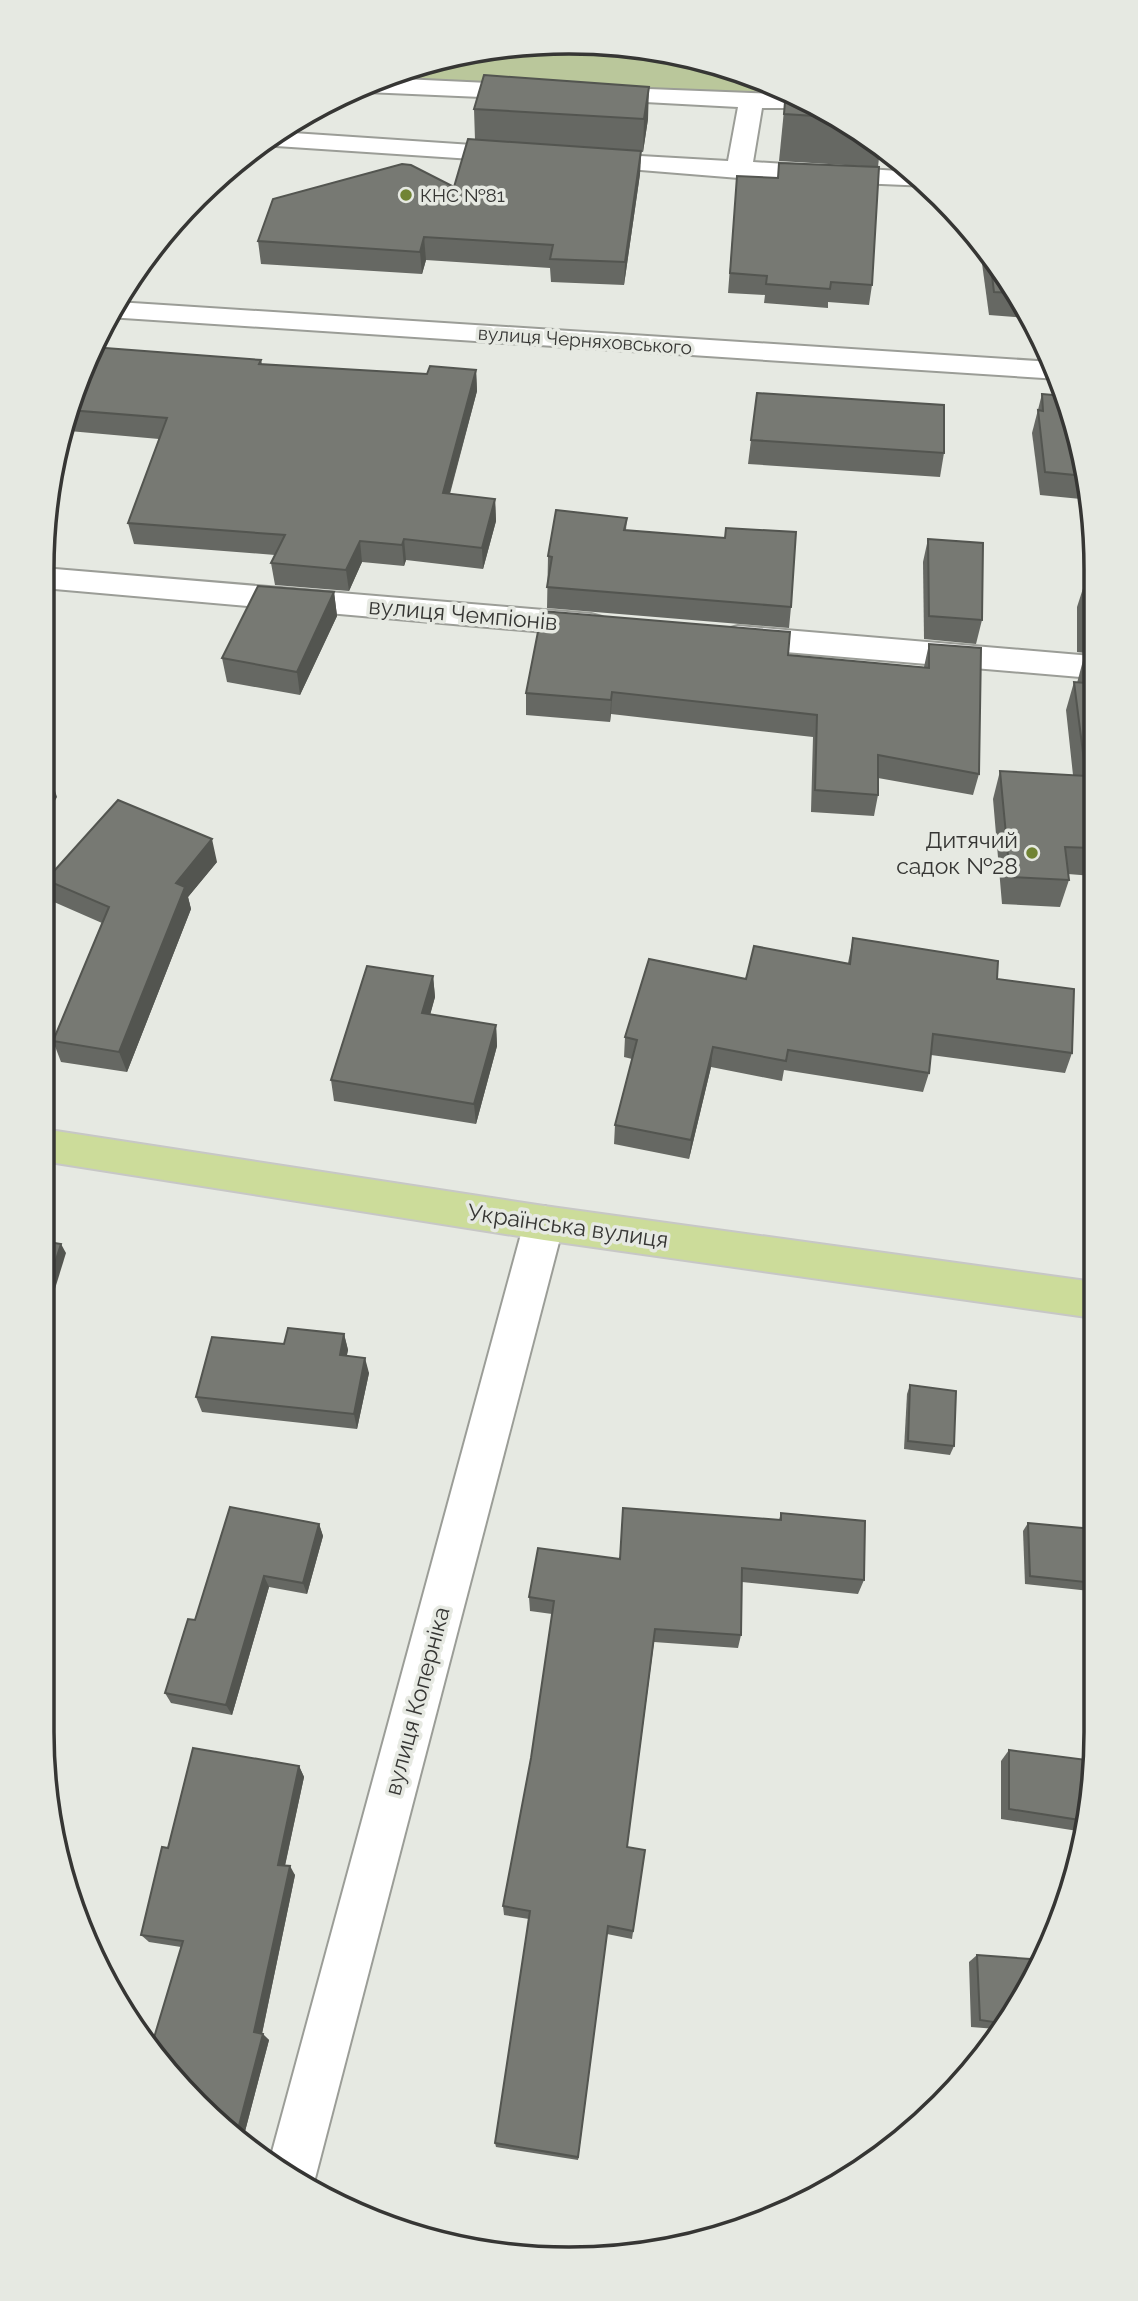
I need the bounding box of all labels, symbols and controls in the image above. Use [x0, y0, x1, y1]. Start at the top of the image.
place label: КНС №81 [420, 184, 505, 206]
marker: КНС №81 [398, 187, 414, 203]
street label: вулиця Черняховського [477, 322, 693, 358]
street label: вулиця Чемпіонів [367, 592, 559, 635]
place label: Дитячий садок №28 [896, 826, 1018, 879]
marker: Дитячий садок №28 [1024, 845, 1040, 861]
street label: Українська вулиця [466, 1198, 670, 1253]
street label: вулиця Коперніка [378, 1604, 455, 1798]

